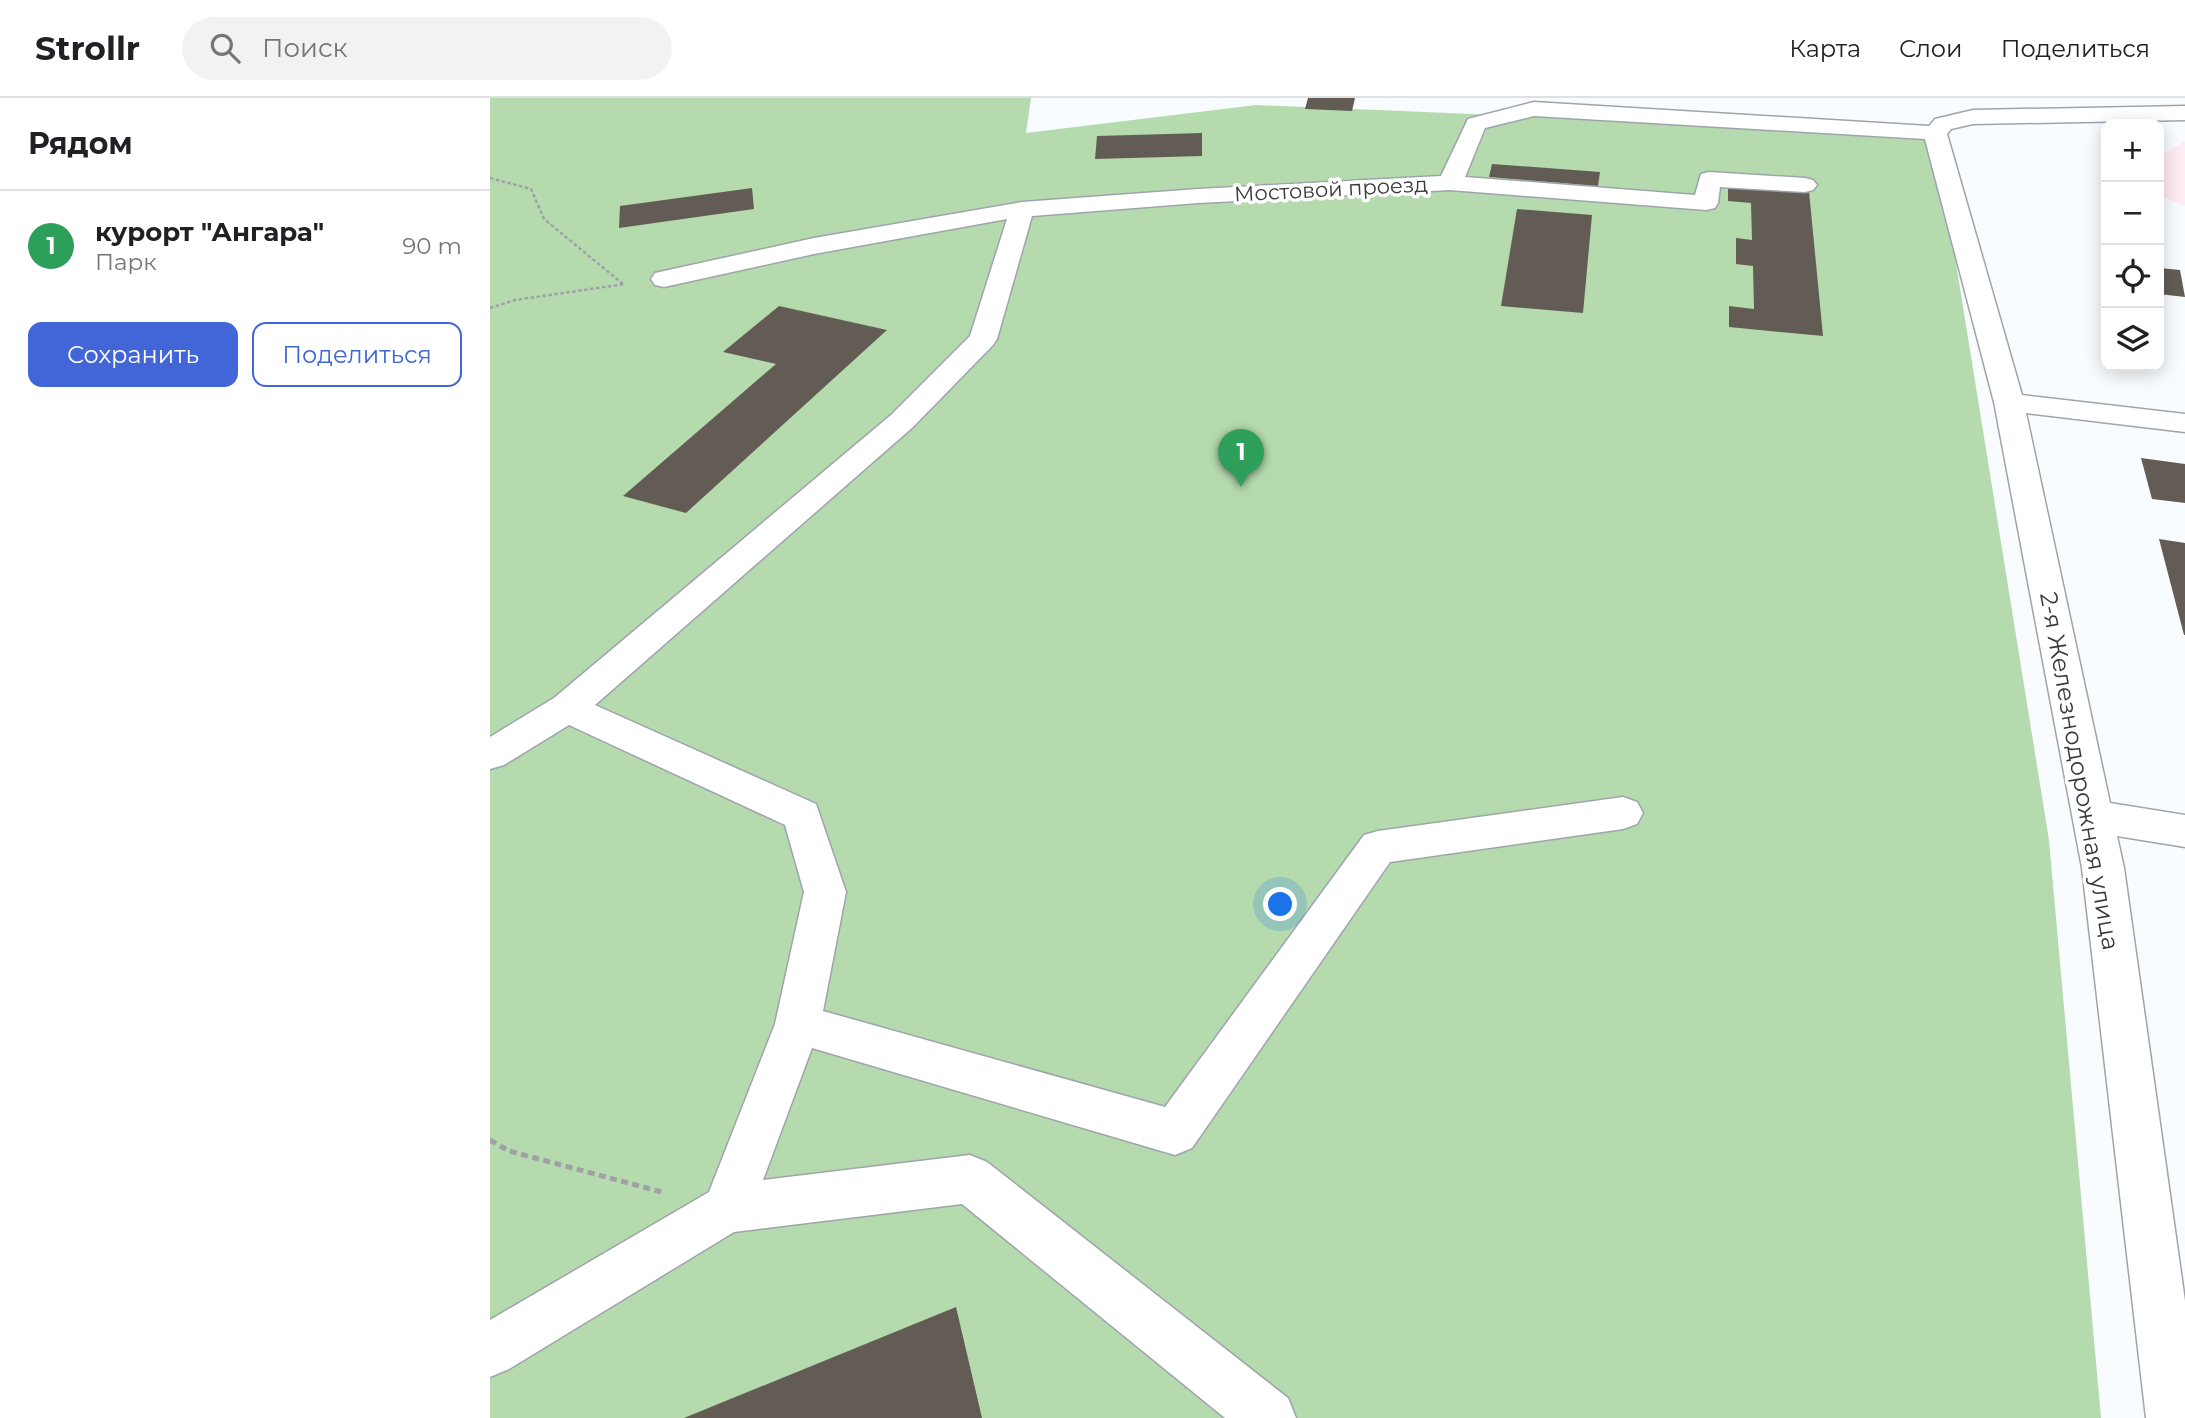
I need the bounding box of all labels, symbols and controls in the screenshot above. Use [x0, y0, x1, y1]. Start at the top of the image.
search box [182, 17, 672, 80]
text: Strollr [35, 28, 140, 68]
icon: search [206, 29, 244, 67]
text: Поиск [262, 32, 348, 64]
text: Карта [1789, 34, 1861, 63]
text: Слои [1899, 34, 1963, 63]
text: Поделиться [2001, 34, 2150, 63]
map controls [2101, 119, 2164, 371]
button: + [2101, 119, 2164, 182]
text: Рядом [28, 125, 133, 162]
street label: Мостовой проезд [1234, 171, 1428, 207]
button: − [2101, 182, 2164, 245]
text: курорт "Ангара" [95, 216, 324, 248]
text: 1 [46, 232, 56, 260]
text: 90 m [402, 232, 462, 260]
button: locate [2101, 245, 2164, 308]
text: Парк [95, 248, 157, 276]
button: layers [2101, 308, 2164, 371]
button: Сохранить [28, 322, 238, 387]
button: Поделиться [252, 322, 462, 387]
pin: 1 [1218, 429, 1264, 487]
street label: 2-я Железнодорожная улица [2034, 590, 2126, 952]
your location [1263, 887, 1297, 921]

